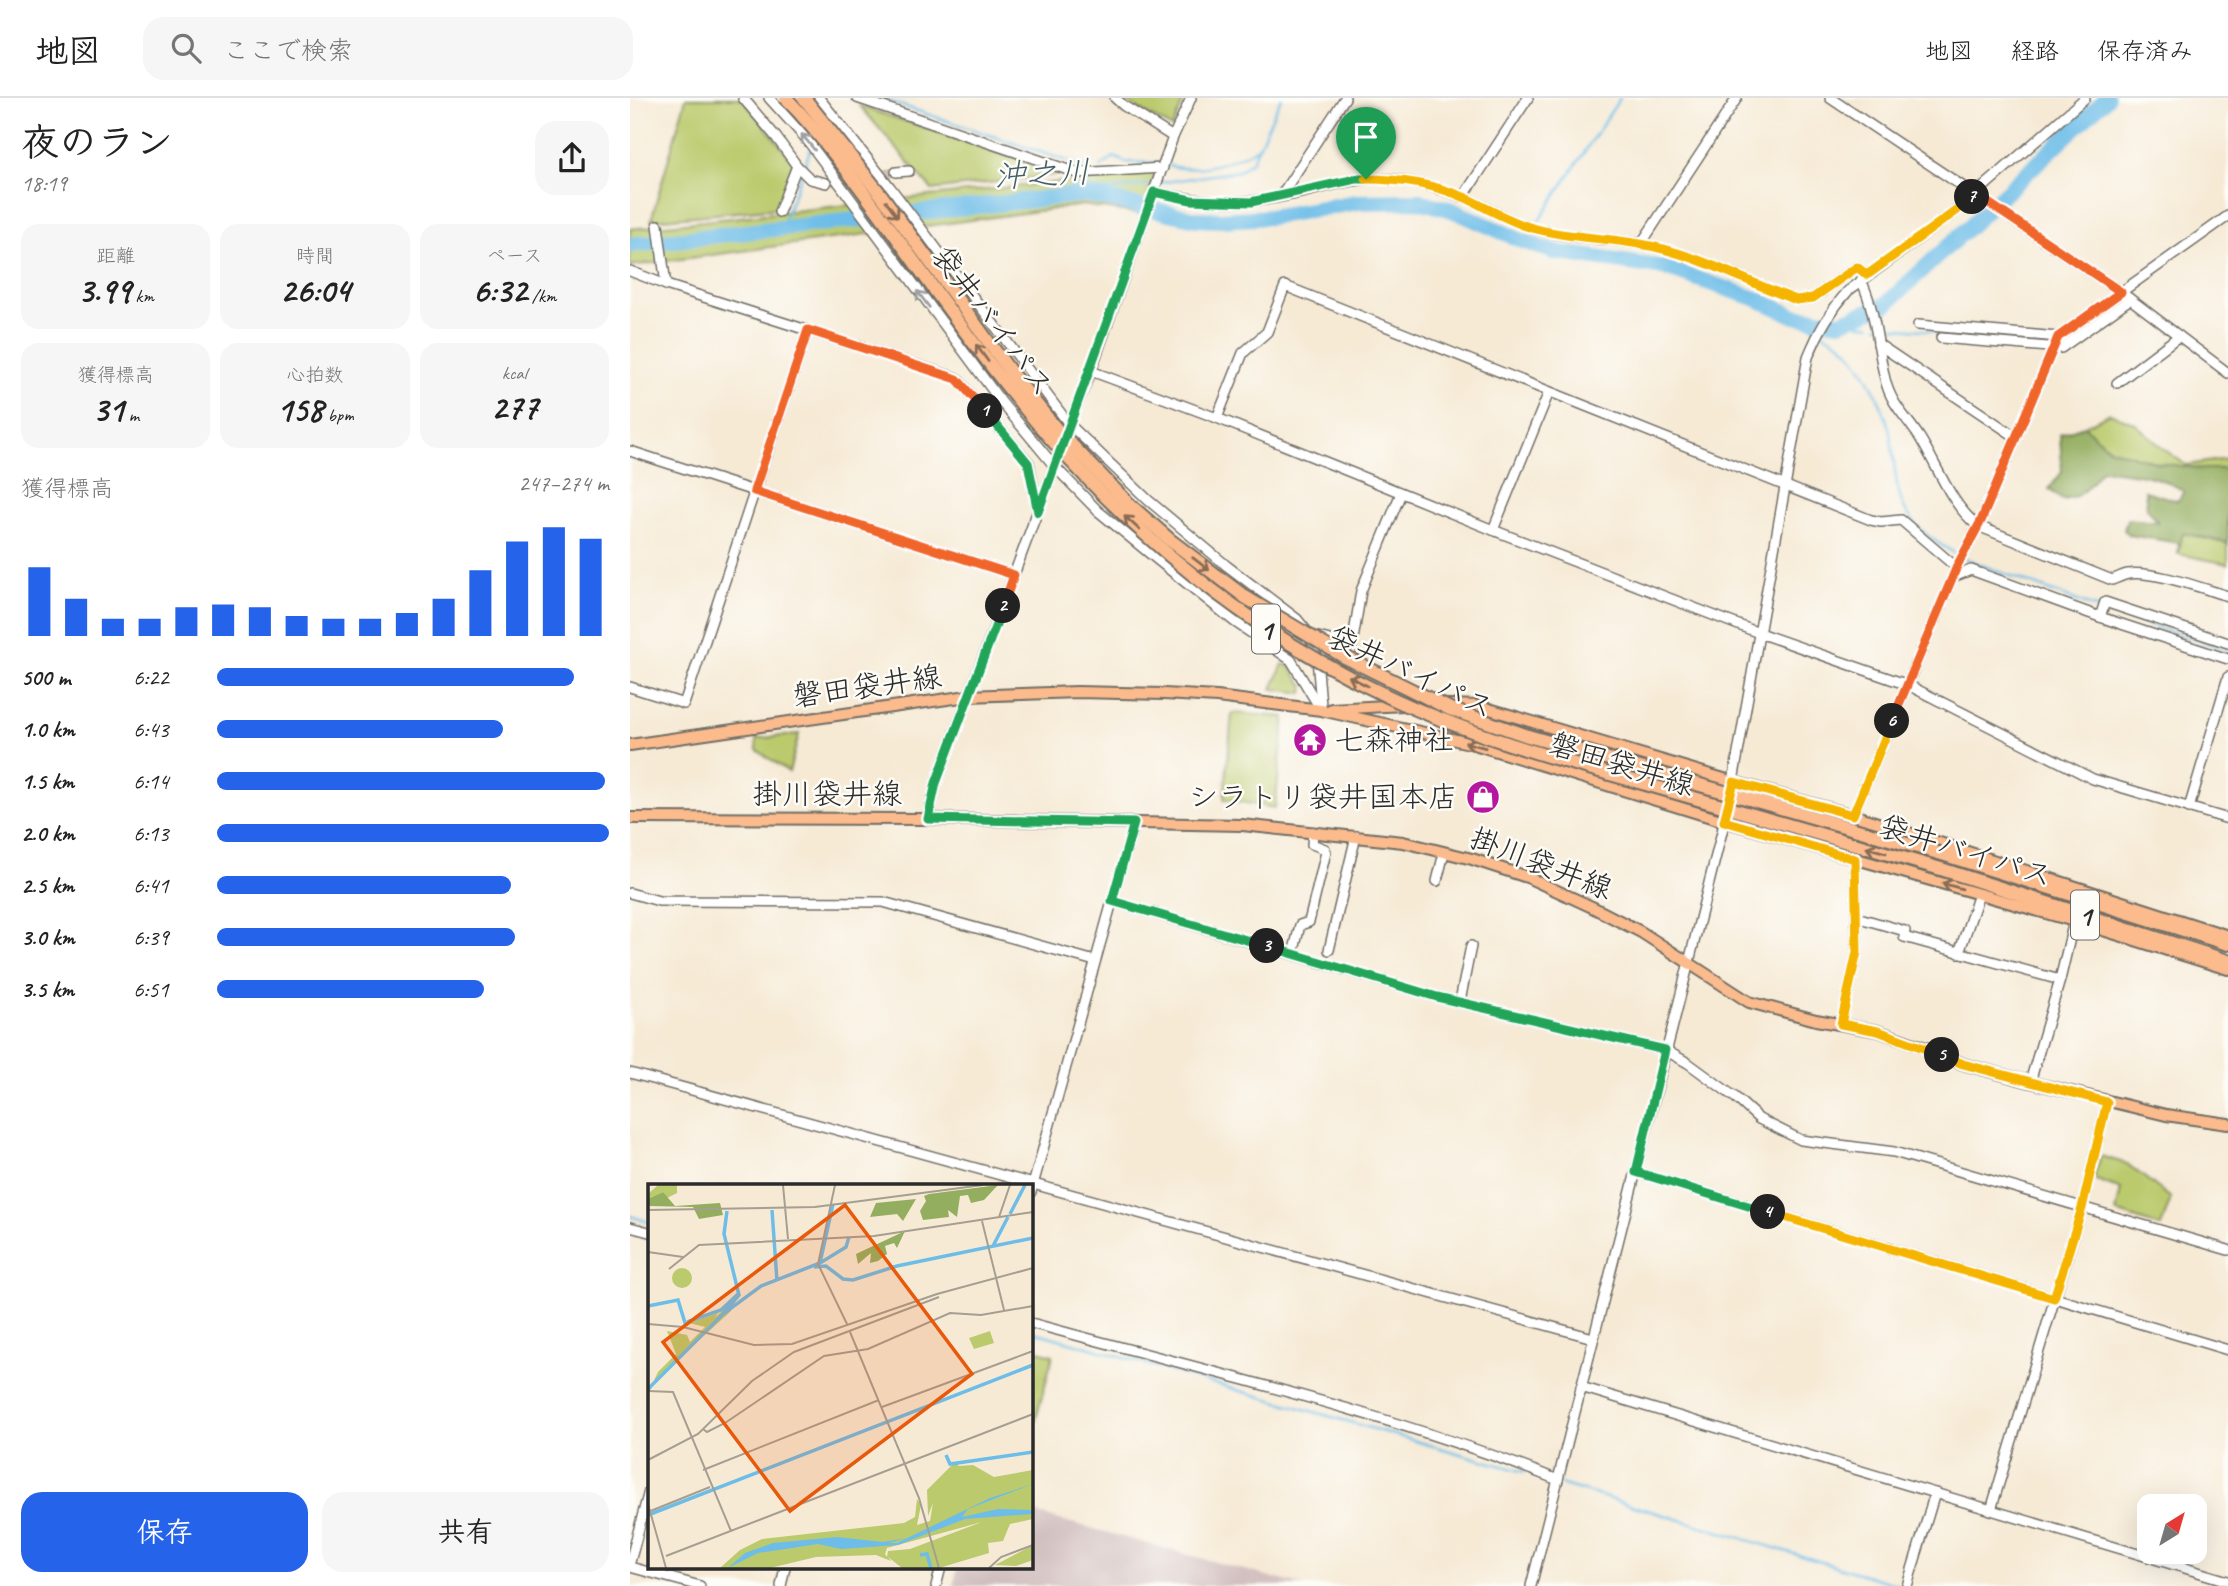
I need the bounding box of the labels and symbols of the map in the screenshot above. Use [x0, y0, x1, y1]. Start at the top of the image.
pin [1336, 107, 1396, 179]
one-way arrow [801, 133, 816, 151]
water label: 沖之川 [993, 151, 1091, 197]
pin: 7 [1954, 180, 1990, 214]
one-way arrow [884, 200, 899, 218]
street label: 袋井バイパス [924, 238, 1062, 404]
one-way arrow [916, 290, 931, 308]
one-way arrow [974, 344, 989, 362]
pin: 1 [968, 394, 1002, 428]
one-way arrow [1123, 515, 1141, 531]
one-way arrow [1191, 556, 1210, 571]
pin: 2 [986, 588, 1020, 624]
road number: 1 [1252, 604, 1280, 654]
street label: 袋井バイパス [1322, 617, 1500, 727]
street label: 磐田袋井線 [790, 657, 944, 715]
one-way arrow [1348, 674, 1369, 687]
pin: 6 [1874, 704, 1910, 738]
temple icon: 七森神社 [1291, 721, 1329, 759]
place label: 七森神社 [1334, 721, 1454, 759]
street label: 磐田袋井線 [1545, 724, 1699, 804]
one-way arrow [1464, 737, 1486, 750]
street label: 掛川袋井線 [752, 775, 902, 813]
place label: シラトリ袋井国本店 [1188, 778, 1458, 816]
shop icon: シラトリ袋井国本店 [1464, 778, 1502, 816]
street label: 袋井バイパス [1875, 807, 2057, 895]
street label: 掛川袋井線 [1464, 818, 1618, 908]
one-way arrow [1865, 843, 1887, 856]
one-way arrow [1941, 879, 1963, 892]
road number: 1 [2071, 890, 2099, 940]
pin: 3 [1250, 928, 1284, 964]
pin: 5 [1924, 1038, 1960, 1072]
inset map [648, 1184, 1032, 1568]
pin: 4 [1750, 1194, 1786, 1230]
north arrow [2137, 1494, 2207, 1564]

